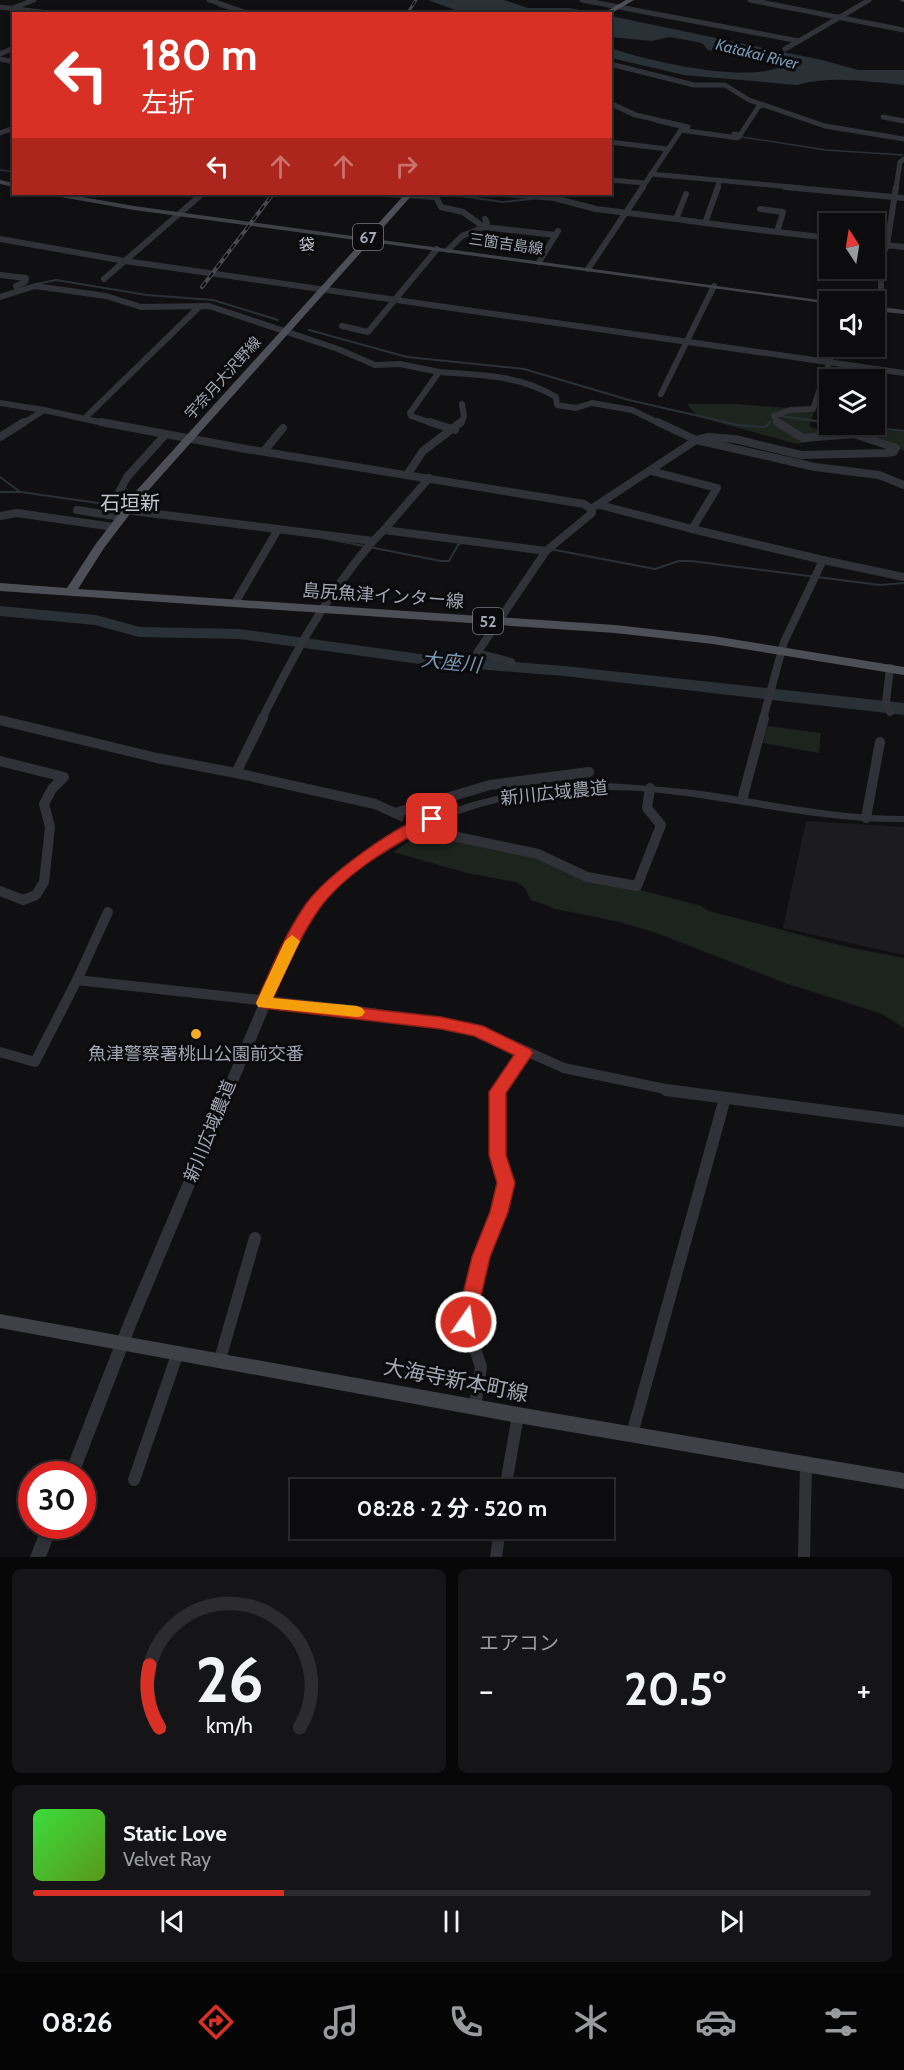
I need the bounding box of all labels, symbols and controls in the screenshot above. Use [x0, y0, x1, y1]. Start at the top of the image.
text: 180 m [141, 29, 257, 81]
water label: Katakai River [714, 35, 801, 74]
icon: left [42, 36, 120, 114]
text: 左折 [141, 86, 195, 119]
icon: left [201, 150, 234, 183]
icon: ahead [264, 150, 297, 183]
icon: ahead [327, 150, 360, 183]
icon: right [390, 150, 423, 183]
north arrow [819, 213, 885, 279]
map controls [819, 213, 885, 435]
road number: 67 [353, 224, 383, 250]
street label: 三箇吉島線 [468, 230, 544, 258]
district label: 袋 [299, 235, 315, 254]
button: sound [819, 291, 885, 357]
street label: 宇奈月大沢野線 [181, 333, 265, 423]
button: layers [819, 369, 885, 435]
district label: 石垣新 [100, 491, 160, 515]
street label: 島尻魚津インター線 [301, 579, 465, 613]
road number: 52 [473, 608, 503, 634]
water label: 大座川 [420, 647, 484, 677]
street label: 新川広域農道 [499, 776, 609, 810]
pin [406, 793, 457, 844]
icon: arrive [415, 802, 448, 835]
marker: 魚津警察署桃山公園前交番 [189, 1027, 203, 1041]
place label: 魚津警察署桃山公園前交番 [88, 1043, 304, 1065]
street label: 新川広域農道 [180, 1077, 240, 1185]
position arrow [434, 1290, 498, 1354]
street label: 大海寺新本町線 [381, 1354, 531, 1406]
speed limit sign: 30 [18, 1461, 96, 1539]
text: 08:28 · 2 分 · 520 m [357, 1495, 547, 1522]
text: エアコン [479, 1631, 559, 1655]
text: 26 [195, 1642, 263, 1718]
text: 20.5° [624, 1662, 726, 1716]
text: − [479, 1670, 494, 1710]
text: + [856, 1670, 871, 1710]
text: km/h [206, 1712, 252, 1738]
text: Static Love [123, 1820, 227, 1847]
text: Velvet Ray [123, 1847, 211, 1871]
icon: previous [156, 1905, 189, 1938]
icon: pause [435, 1905, 468, 1938]
icon: next [715, 1905, 748, 1938]
icon: directions [195, 2001, 237, 2043]
icon: music [320, 2001, 362, 2043]
icon: phone [445, 2001, 487, 2043]
icon: climate [570, 2001, 612, 2043]
icon: car [695, 2001, 737, 2043]
icon: filters [820, 2001, 862, 2043]
text: 08:26 [42, 2006, 112, 2039]

